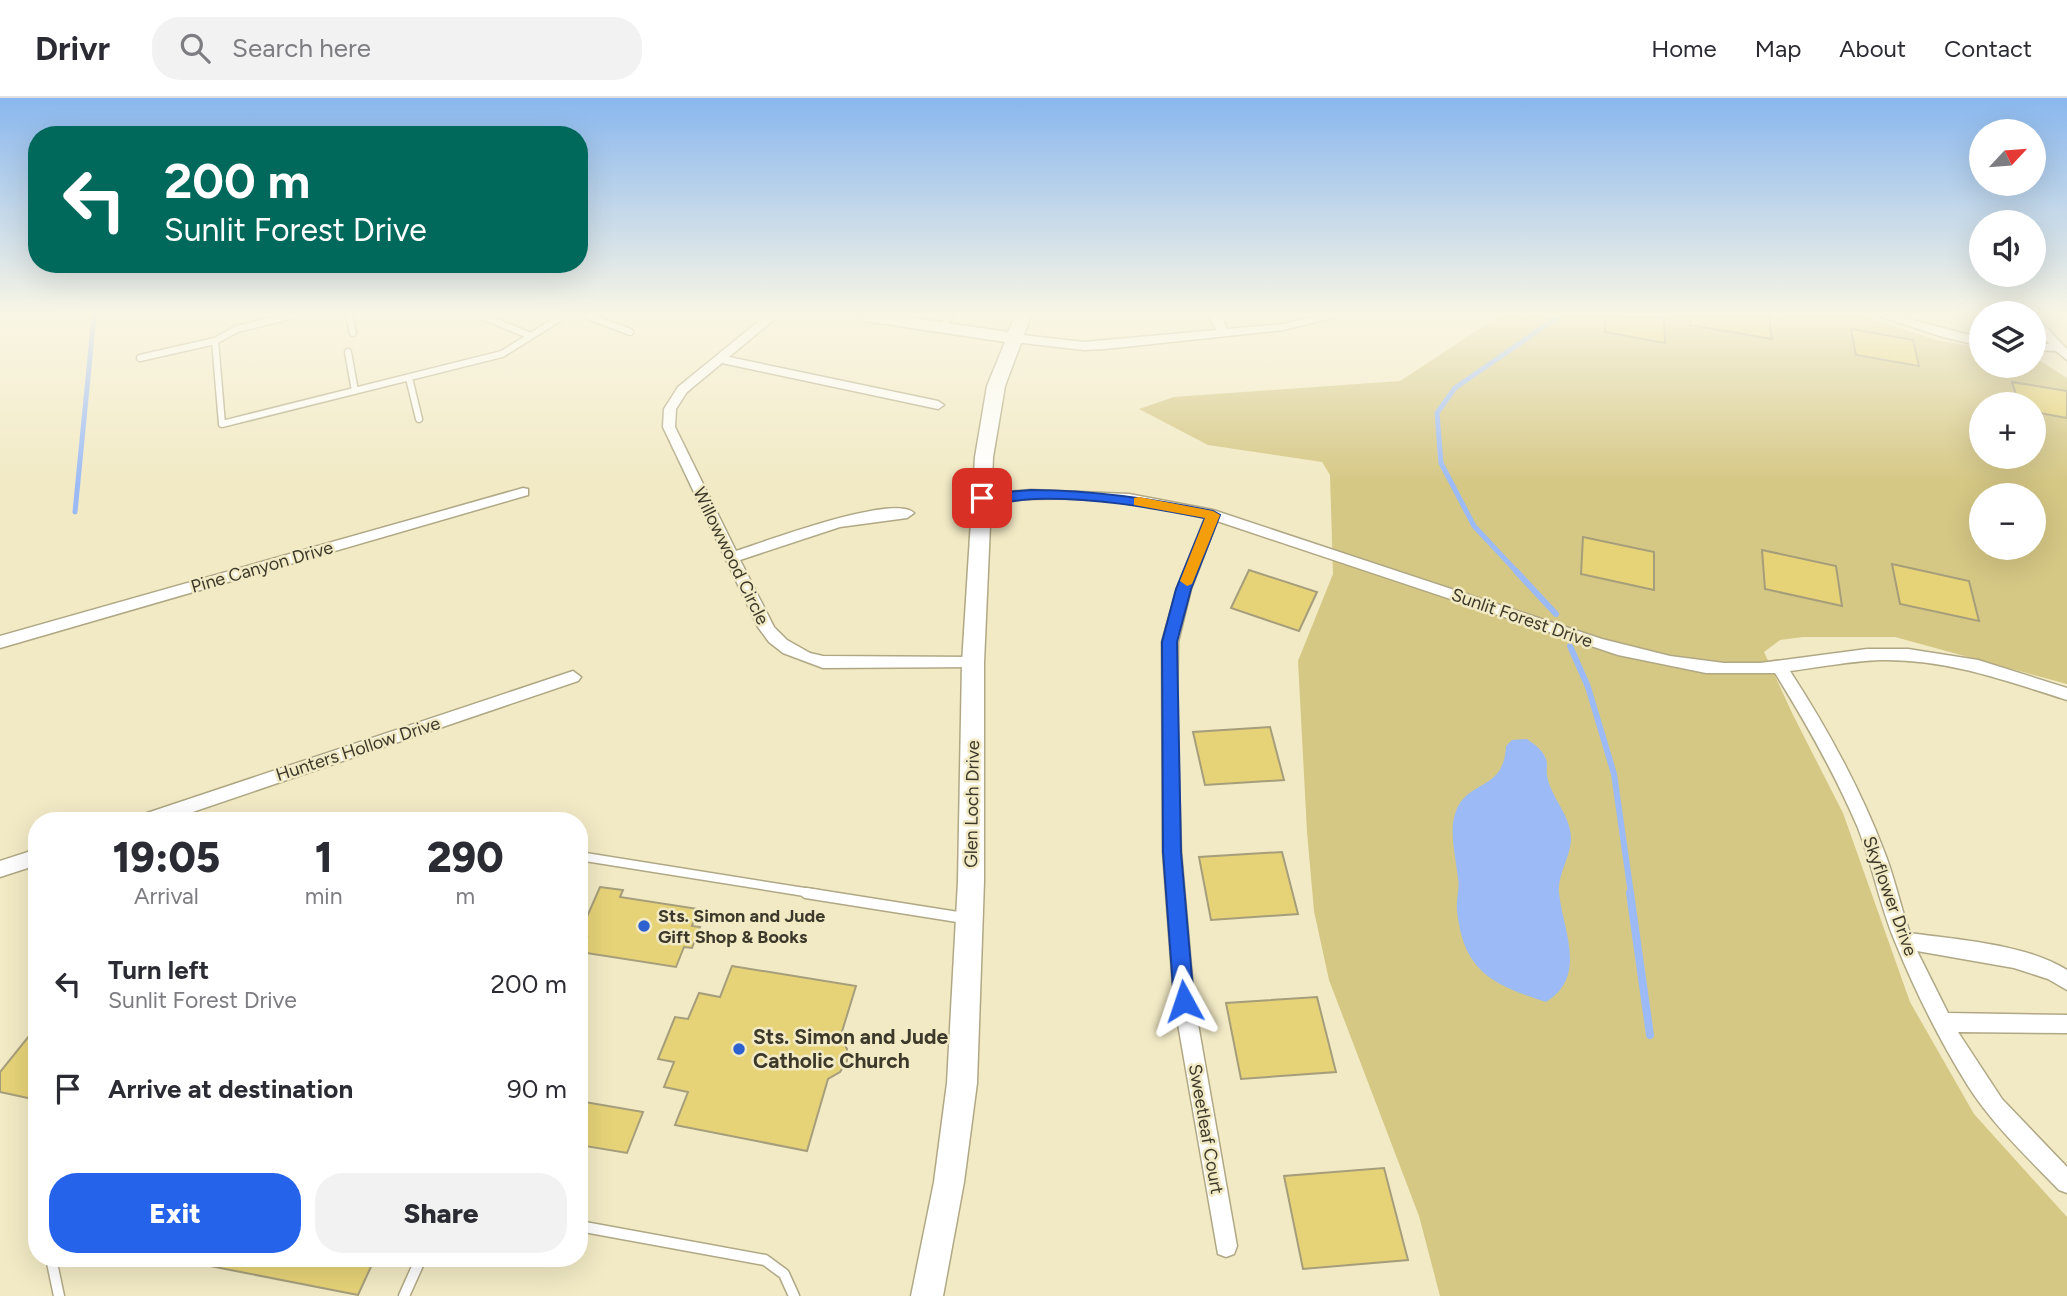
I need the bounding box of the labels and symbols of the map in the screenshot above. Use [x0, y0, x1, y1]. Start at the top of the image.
north arrow [1969, 119, 2046, 196]
pin [952, 468, 1012, 528]
street label: Willowwood Circle [688, 484, 774, 628]
street label: Pine Canyon Drive [188, 536, 336, 598]
street label: Sunlit Forest Drive [1449, 584, 1596, 653]
street label: Hunters Hollow Drive [273, 712, 443, 786]
street label: Glen Loch Drive [960, 740, 984, 868]
street label: Skyflower Drive [1858, 833, 1922, 959]
place label: Sts. Simon and Jude Gift Shop & Books [658, 905, 825, 948]
marker: Sts. Simon and Jude Gift Shop & Books [636, 918, 652, 934]
position arrow [1147, 964, 1221, 1038]
place label: Sts. Simon and Jude Catholic Church [753, 1024, 948, 1073]
marker: Sts. Simon and Jude Catholic Church [731, 1041, 747, 1057]
street label: Sweetleaf Court [1184, 1062, 1228, 1196]

